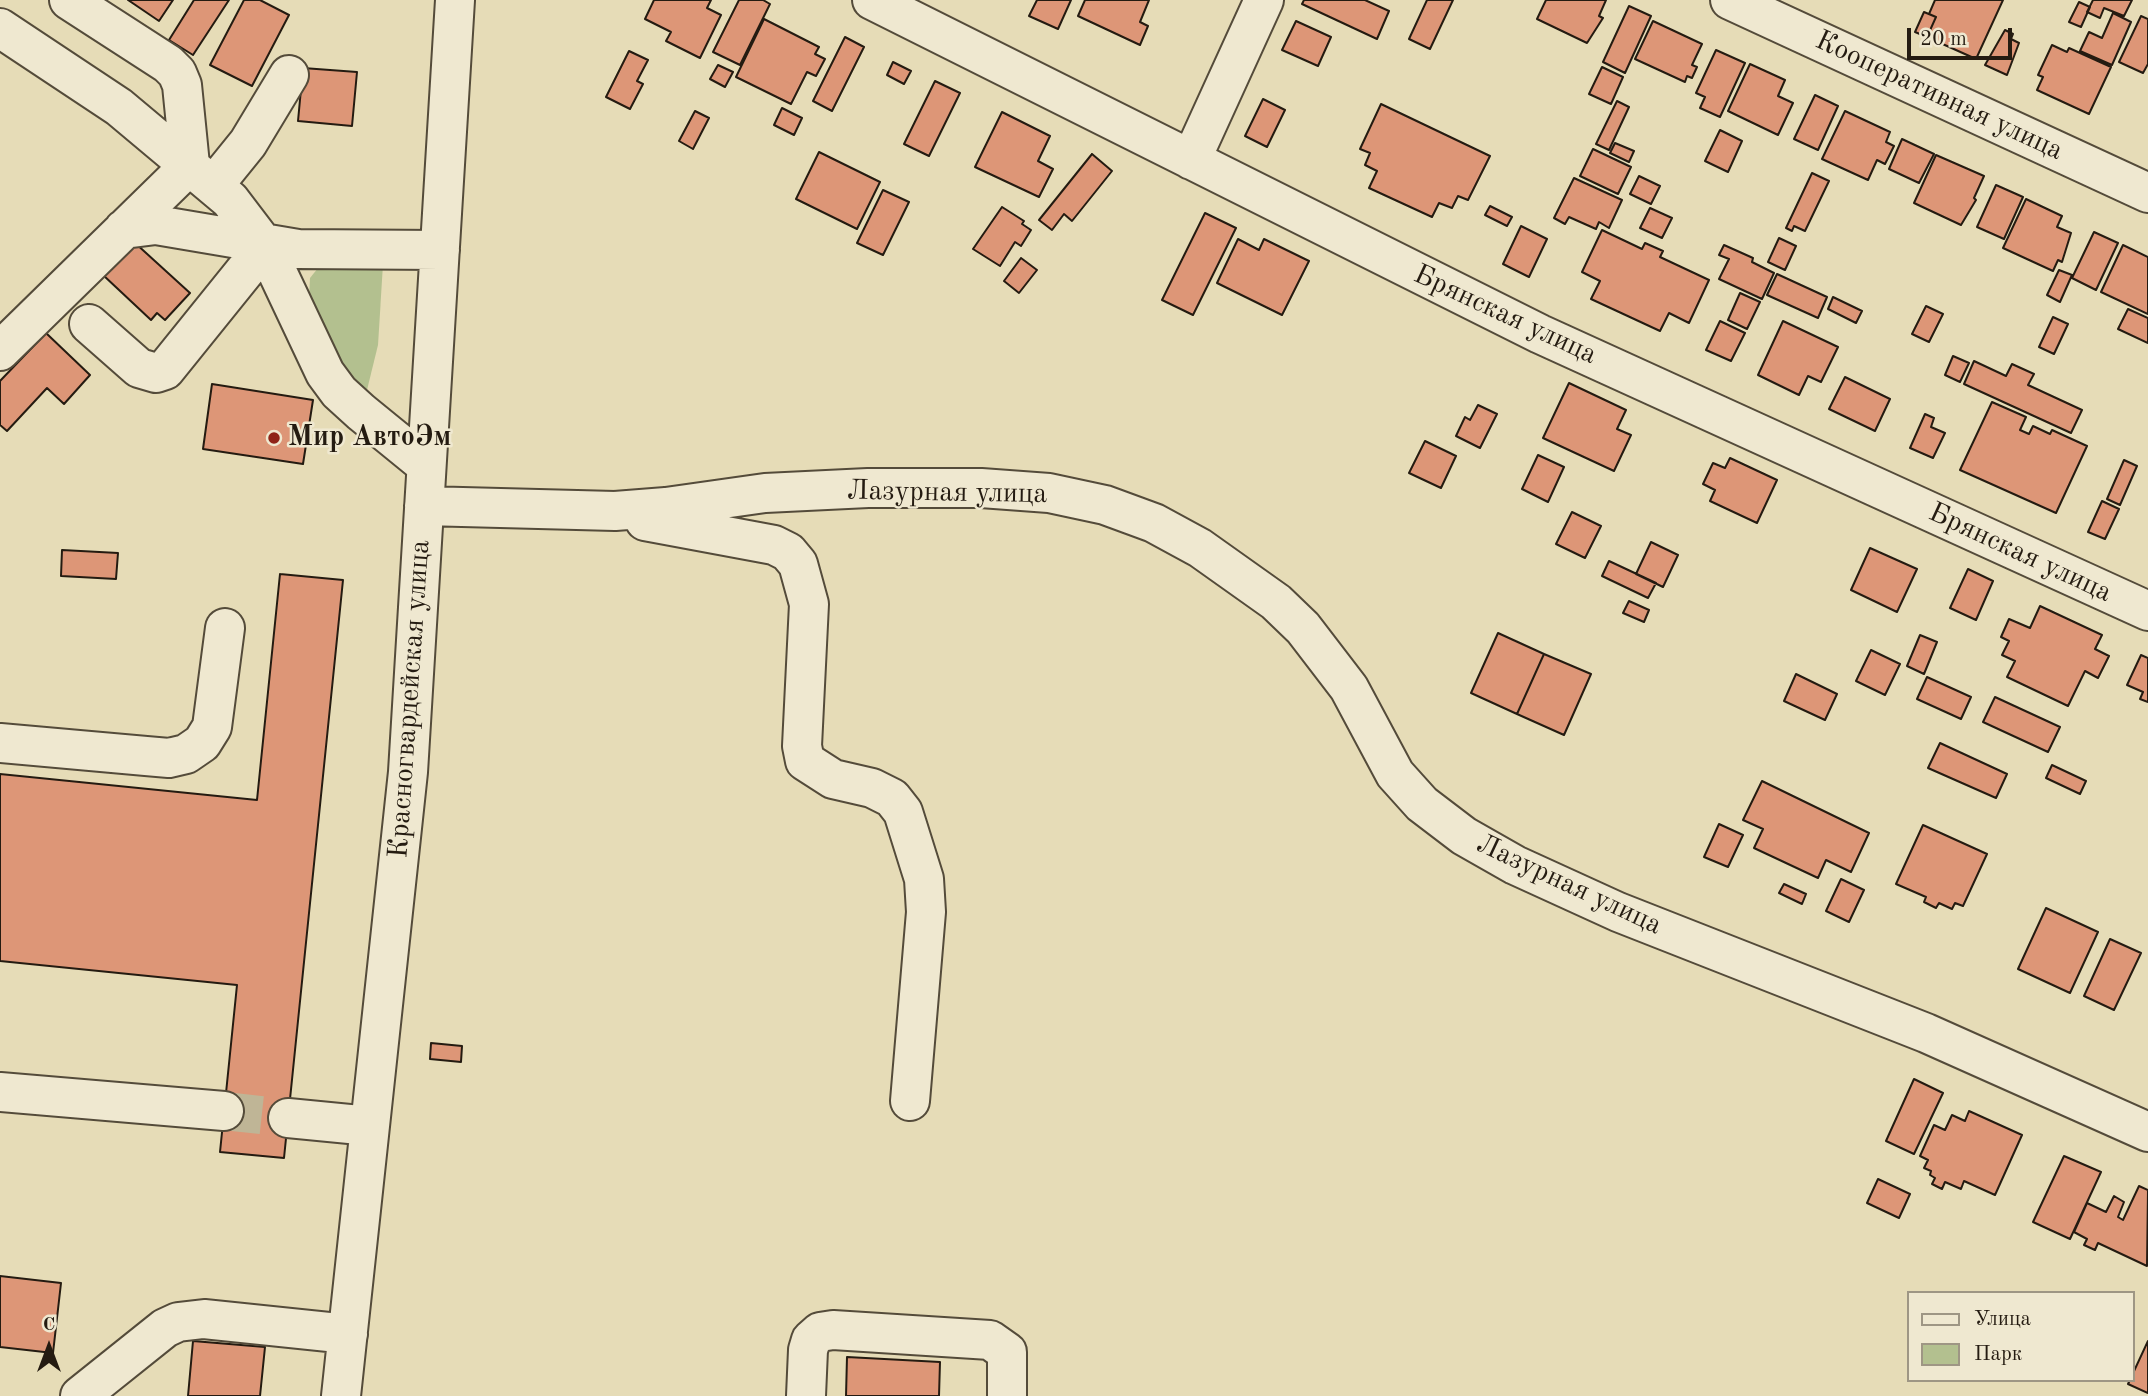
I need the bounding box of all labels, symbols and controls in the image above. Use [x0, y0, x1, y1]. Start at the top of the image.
scale bar [1910, 14, 2015, 58]
street label: Кооперативная улица [1810, 24, 2068, 168]
text: 20 m [1920, 29, 1967, 50]
street label: Брянская улица [1408, 258, 1602, 372]
place label: Мир АвтоЭм [288, 421, 451, 455]
marker: Мир АвтоЭм [266, 430, 282, 446]
street label: Лазурная улица [847, 474, 1047, 512]
street label: Брянская улица [1923, 496, 2117, 610]
street label: Красногвардейская улица [382, 539, 438, 859]
street label: Лазурная улица [1471, 827, 1667, 943]
legend [1906, 1291, 2134, 1382]
text: Улица [1974, 1309, 2031, 1330]
north arrow [14, 1312, 84, 1382]
text: С [43, 1316, 55, 1335]
text: Парк [1974, 1344, 2022, 1365]

